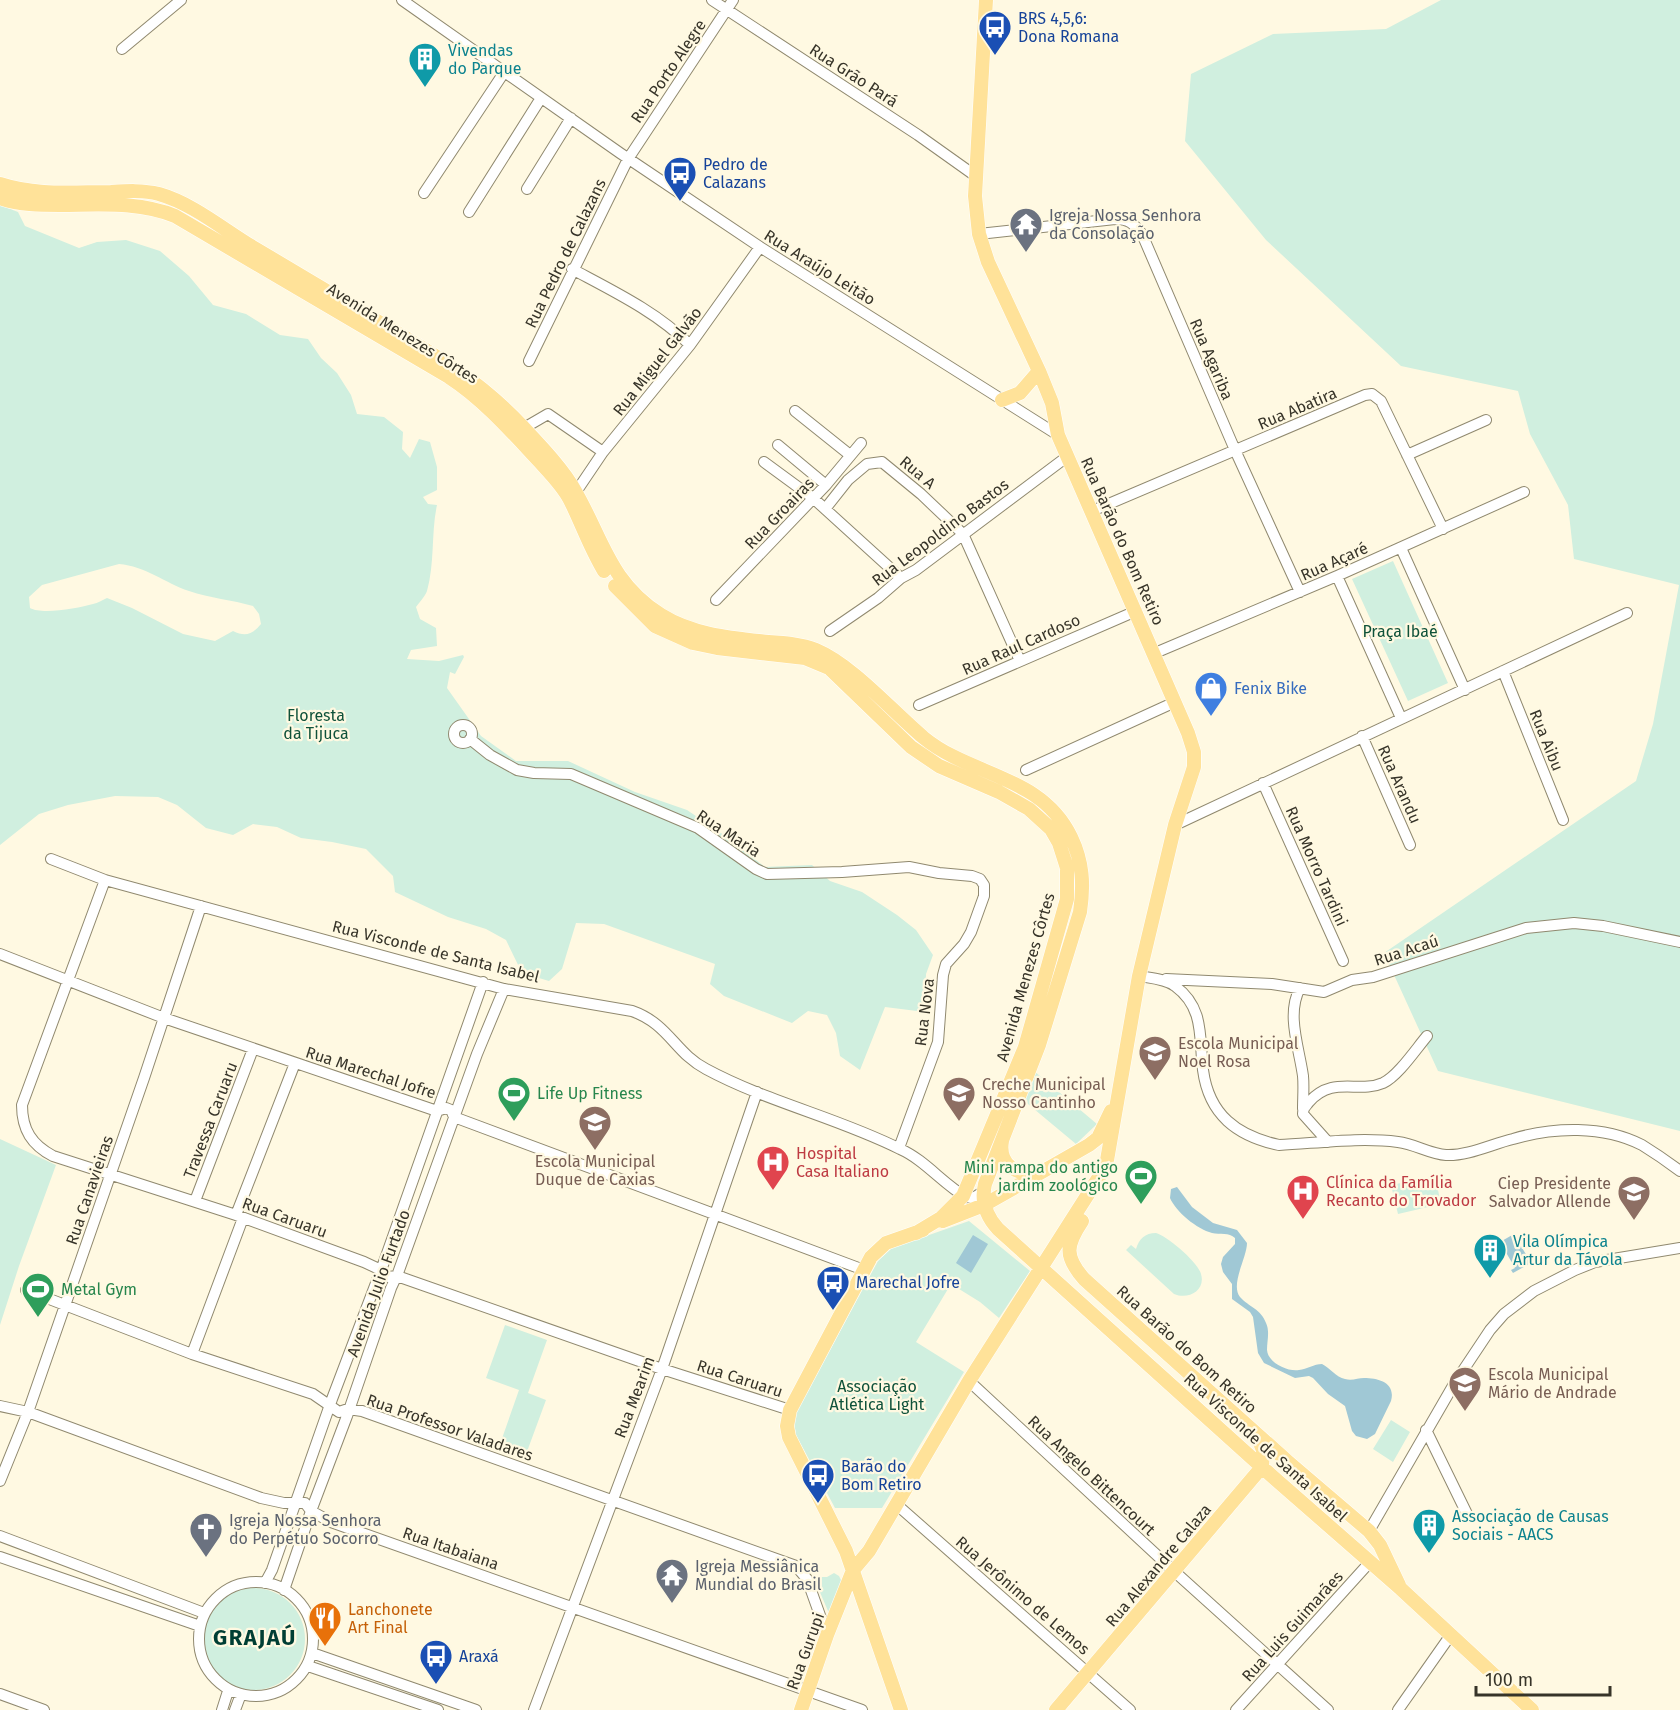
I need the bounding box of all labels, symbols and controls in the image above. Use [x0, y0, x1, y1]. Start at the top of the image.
bus stop icon: BRS 4,5,6: Dona Romana [977, 9, 1013, 56]
place label: BRS 4,5,6: Dona Romana [1018, 9, 1119, 46]
street label: Rua Porto Alegre [627, 16, 710, 127]
street label: Rua Grão Pará [806, 40, 901, 111]
building icon: Vivendas do Parque [407, 41, 443, 88]
place label: Vivendas do Parque [448, 41, 522, 78]
bus stop icon: Pedro de Calazans [662, 155, 698, 202]
place label: Pedro de Calazans [703, 155, 768, 192]
street label: Rua Pedro de Calazans [521, 175, 610, 331]
temple icon: Igreja Nossa Senhora da Consolação [1008, 206, 1044, 253]
place label: Igreja Nossa Senhora da Consolação [1049, 206, 1202, 244]
street label: Rua Araújo Leitão [761, 226, 879, 309]
street label: Avenida Menezes Côrtes [324, 279, 482, 388]
street label: Rua Miguel Galvão [609, 303, 706, 420]
street label: Rua Agariba [1186, 316, 1237, 403]
street label: Rua Abatira [1255, 383, 1339, 434]
street label: Rua A [896, 452, 940, 493]
street label: Rua Barão do Bom Retiro [1077, 454, 1168, 628]
street label: Rua Groairas [741, 474, 818, 553]
street label: Rua Leopoldino Bastos [868, 475, 1012, 590]
street label: Rua Açaré [1298, 538, 1371, 586]
street label: Rua Raul Cardoso [959, 610, 1083, 679]
park label: Praça Ibaé [1362, 622, 1438, 642]
shop icon: Fenix Bike [1193, 670, 1229, 717]
place label: Fenix Bike [1234, 679, 1307, 698]
park label: Floresta da Tijuca [283, 706, 349, 743]
street label: Rua Aibu [1526, 707, 1567, 774]
street label: Rua Arandu [1374, 742, 1425, 826]
street label: Rua Morro Tardini [1282, 803, 1351, 929]
street label: Rua Maria [693, 806, 764, 861]
street label: Avenida Menezes Côrtes [992, 891, 1059, 1064]
street label: Rua Visconde de Santa Isabel [330, 917, 542, 987]
street label: Rua Acaú [1372, 931, 1441, 970]
street label: Rua Nova [911, 977, 938, 1047]
school or university icon: Escola Municipal Noel Rosa [1137, 1034, 1173, 1081]
place label: Escola Municipal Noel Rosa [1178, 1034, 1299, 1071]
street label: Rua Marechal Jofre [303, 1042, 438, 1103]
street label: Travessa Caruaru [180, 1059, 241, 1181]
sports icon: Life Up Fitness [496, 1075, 532, 1122]
school or university icon: Creche Municipal Nosso Cantinho [941, 1075, 977, 1122]
place label: Creche Municipal Nosso Cantinho [982, 1075, 1106, 1112]
place label: Life Up Fitness [537, 1084, 642, 1103]
school or university icon: Escola Municipal Duque de Caxias [577, 1104, 613, 1151]
street label: Rua Canavieiras [62, 1133, 117, 1247]
hospital icon: Hospital Casa Italiano [755, 1144, 791, 1191]
place label: Hospital Casa Italiano [796, 1144, 889, 1181]
place label: Escola Municipal Duque de Caxias [535, 1152, 656, 1189]
place label: Mini rampa do antigo jardim zoológico [964, 1158, 1118, 1195]
sports icon: Mini rampa do antigo jardim zoológico [1123, 1158, 1159, 1205]
hospital icon: Clínica da Família Recanto do Trovador [1285, 1173, 1321, 1220]
place label: Clínica da Família Recanto do Trovador [1326, 1173, 1477, 1210]
place label: Ciep Presidente Salvador Allende [1489, 1174, 1611, 1211]
school or university icon: Ciep Presidente Salvador Allende [1616, 1174, 1652, 1221]
street label: Rua Caruaru [240, 1193, 330, 1242]
street label: Avenida Julio Furtado [343, 1207, 414, 1359]
building icon: Vila Olímpica Artur da Távola [1472, 1232, 1508, 1279]
place label: Vila Olímpica Artur da Távola [1513, 1232, 1623, 1269]
bus stop icon: Marechal Jofre [815, 1264, 851, 1311]
sports icon: Metal Gym [20, 1271, 56, 1318]
place label: Marechal Jofre [856, 1273, 960, 1292]
place label: Metal Gym [61, 1280, 137, 1299]
street label: Rua Barão do Bom Retiro [1113, 1281, 1261, 1417]
street label: Rua Mearim [610, 1354, 659, 1441]
street label: Rua Caruaru [695, 1356, 785, 1401]
school or university icon: Escola Municipal Mário de Andrade [1447, 1365, 1483, 1412]
place label: Escola Municipal Mário de Andrade [1488, 1365, 1617, 1402]
street label: Rua Visconde de Santa Isabel [1180, 1369, 1351, 1526]
park label: Associação Atlética Light [830, 1377, 925, 1414]
street label: Rua Professor Valadares [364, 1390, 536, 1465]
street label: Rua Angelo Bittencourt [1024, 1411, 1159, 1539]
bus stop icon: Barão do Bom Retiro [800, 1457, 836, 1504]
place label: Barão do Bom Retiro [841, 1457, 922, 1494]
street label: Rua Alexandre Calaza [1102, 1500, 1215, 1631]
building icon: Associação de Causas Sociais - AACS [1411, 1507, 1447, 1554]
place label: Associação de Causas Sociais - AACS [1452, 1507, 1609, 1544]
church icon: Igreja Nossa Senhora do Perpétuo Socorro [188, 1511, 224, 1558]
place label: Igreja Nossa Senhora do Perpétuo Socorro [229, 1511, 382, 1548]
street label: Rua Itabaiana [400, 1523, 501, 1574]
street label: Rua Jerônimo de Lemos [952, 1532, 1093, 1659]
temple icon: Igreja Messiânica Mundial do Brasil [654, 1557, 690, 1604]
place label: Igreja Messiânica Mundial do Brasil [695, 1557, 822, 1594]
street label: Rua Luis Guimarães [1238, 1567, 1347, 1685]
restaurant icon: Lanchonete Art Final [307, 1600, 343, 1647]
place label: Lanchonete Art Final [348, 1600, 433, 1637]
street label: Rua Gurupi [783, 1610, 828, 1692]
district label: GRAJAÚ [213, 1624, 297, 1651]
bus stop icon: Araxá [418, 1638, 454, 1685]
place label: Araxá [459, 1647, 499, 1666]
scale bar [1476, 1659, 1610, 1697]
text: 100 m [1485, 1669, 1533, 1691]

